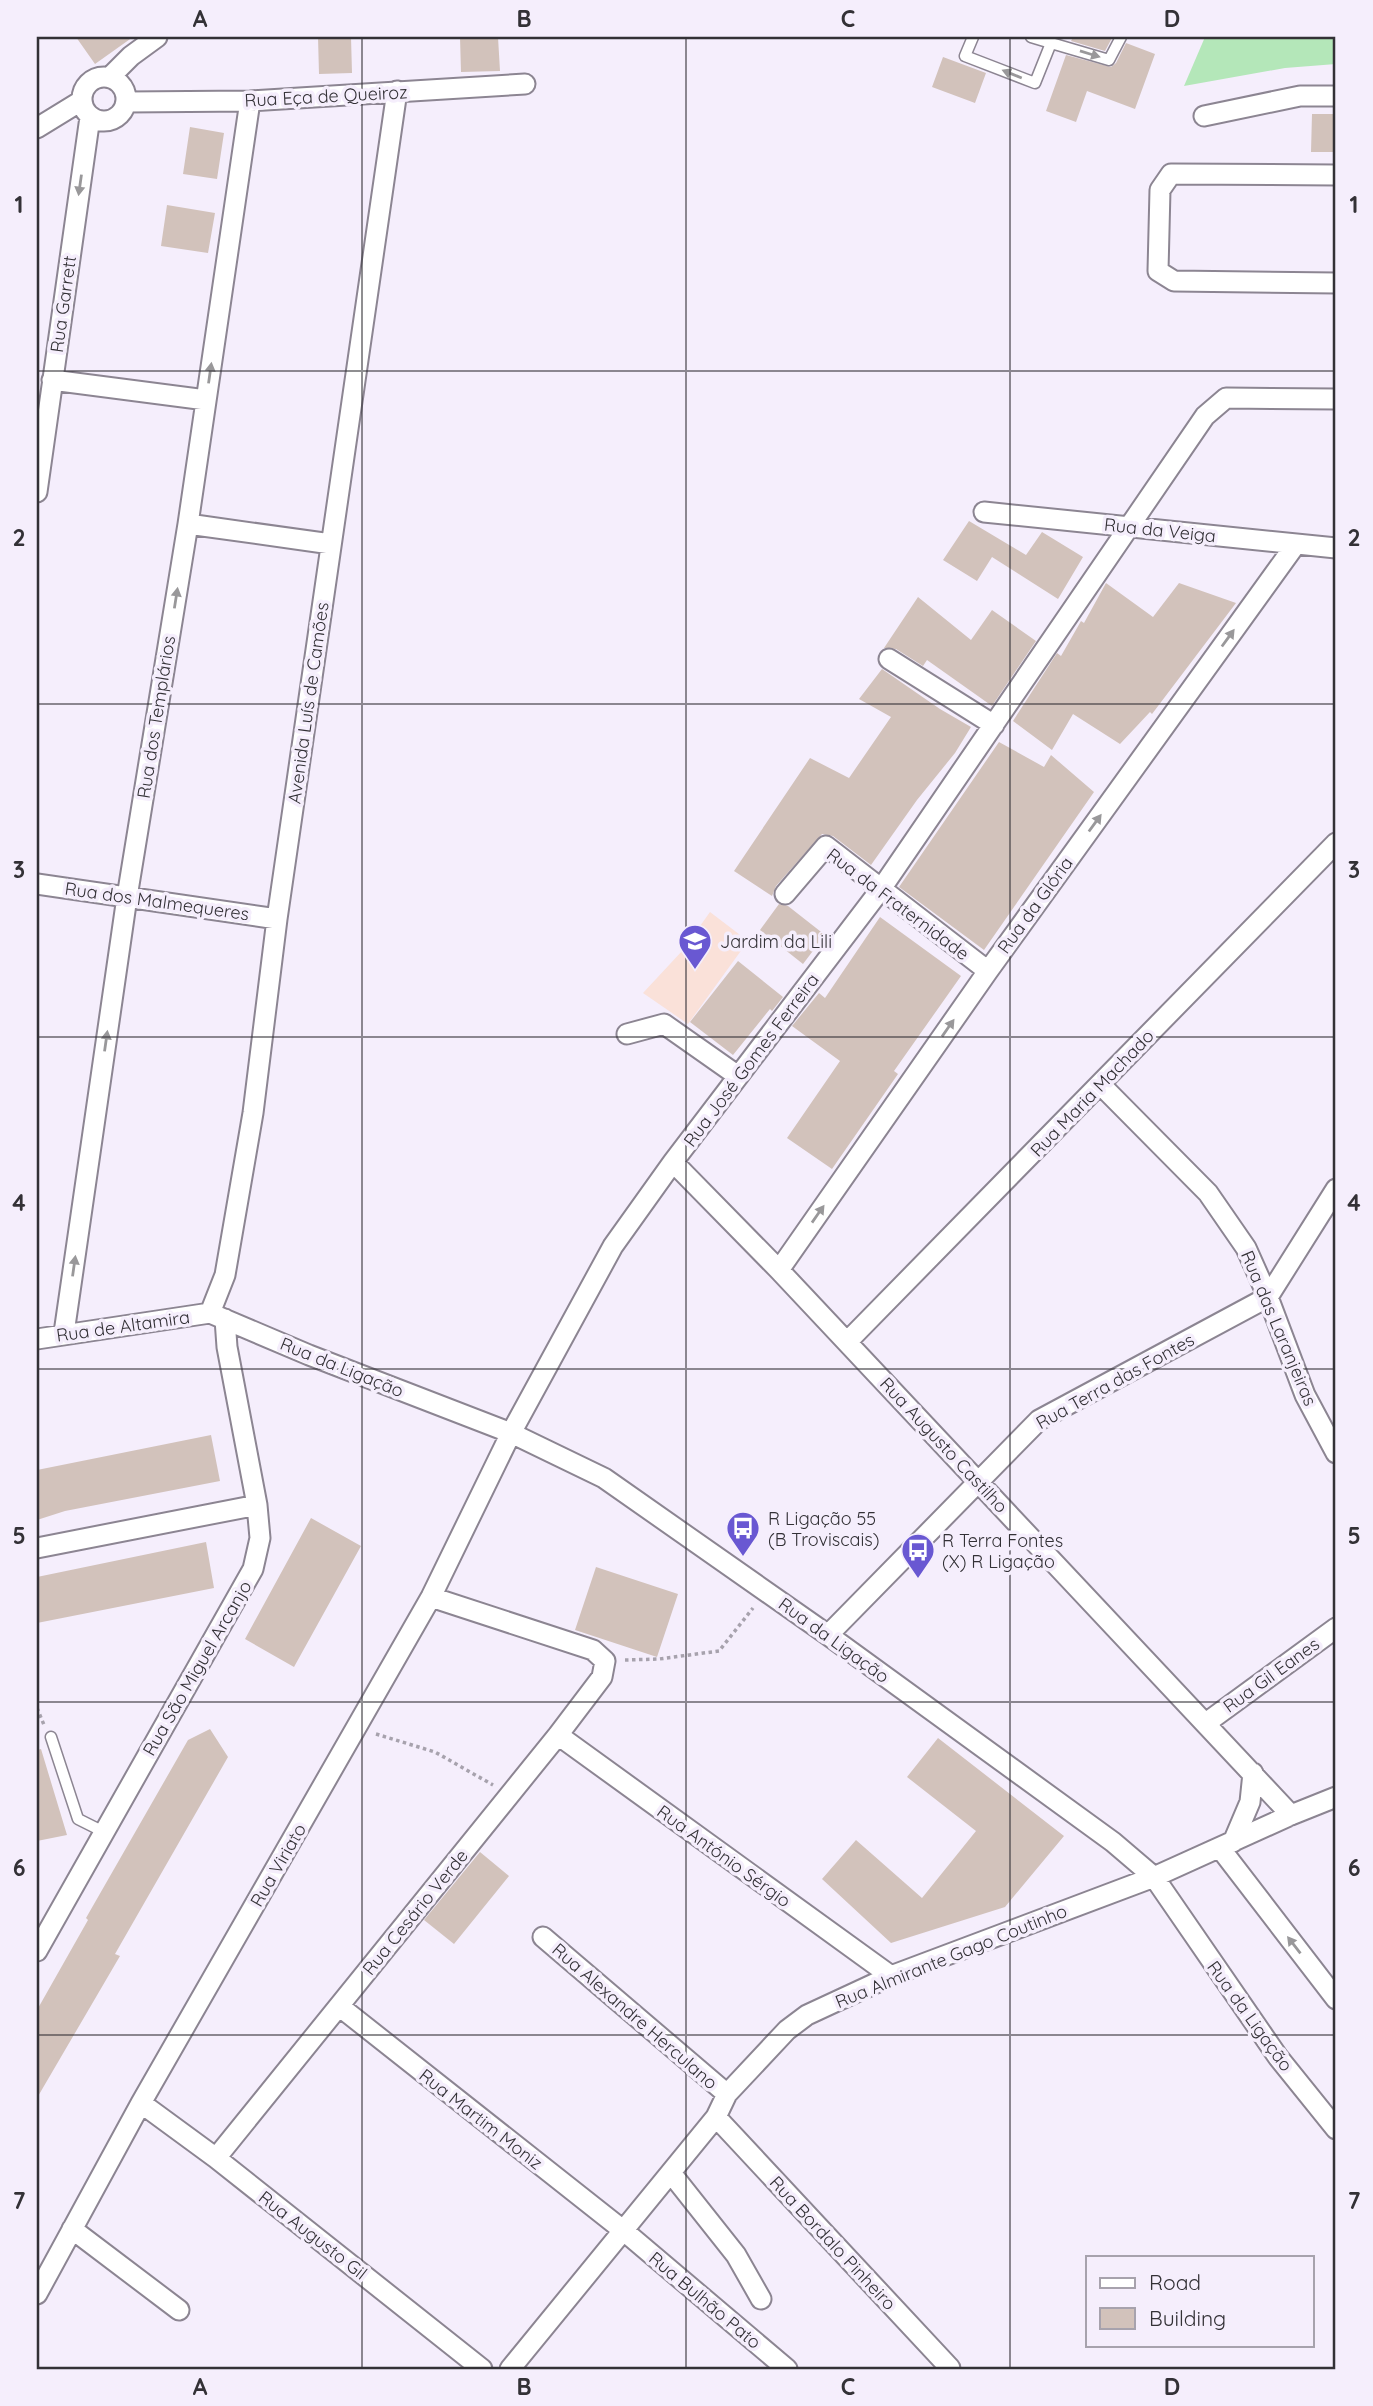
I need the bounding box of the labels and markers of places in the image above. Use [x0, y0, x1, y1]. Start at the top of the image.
school or university icon: Jardim da Lili [676, 922, 714, 971]
place label: Jardim da Lili [720, 930, 832, 953]
place label: R Ligação 55 (B Troviscais) [768, 1507, 880, 1551]
bus stop icon: R Ligação 55 (B Troviscais) [724, 1509, 762, 1558]
place label: R Terra Fontes (X) R Ligação [942, 1529, 1063, 1573]
bus stop icon: R Terra Fontes (X) R Ligação [899, 1531, 937, 1580]

